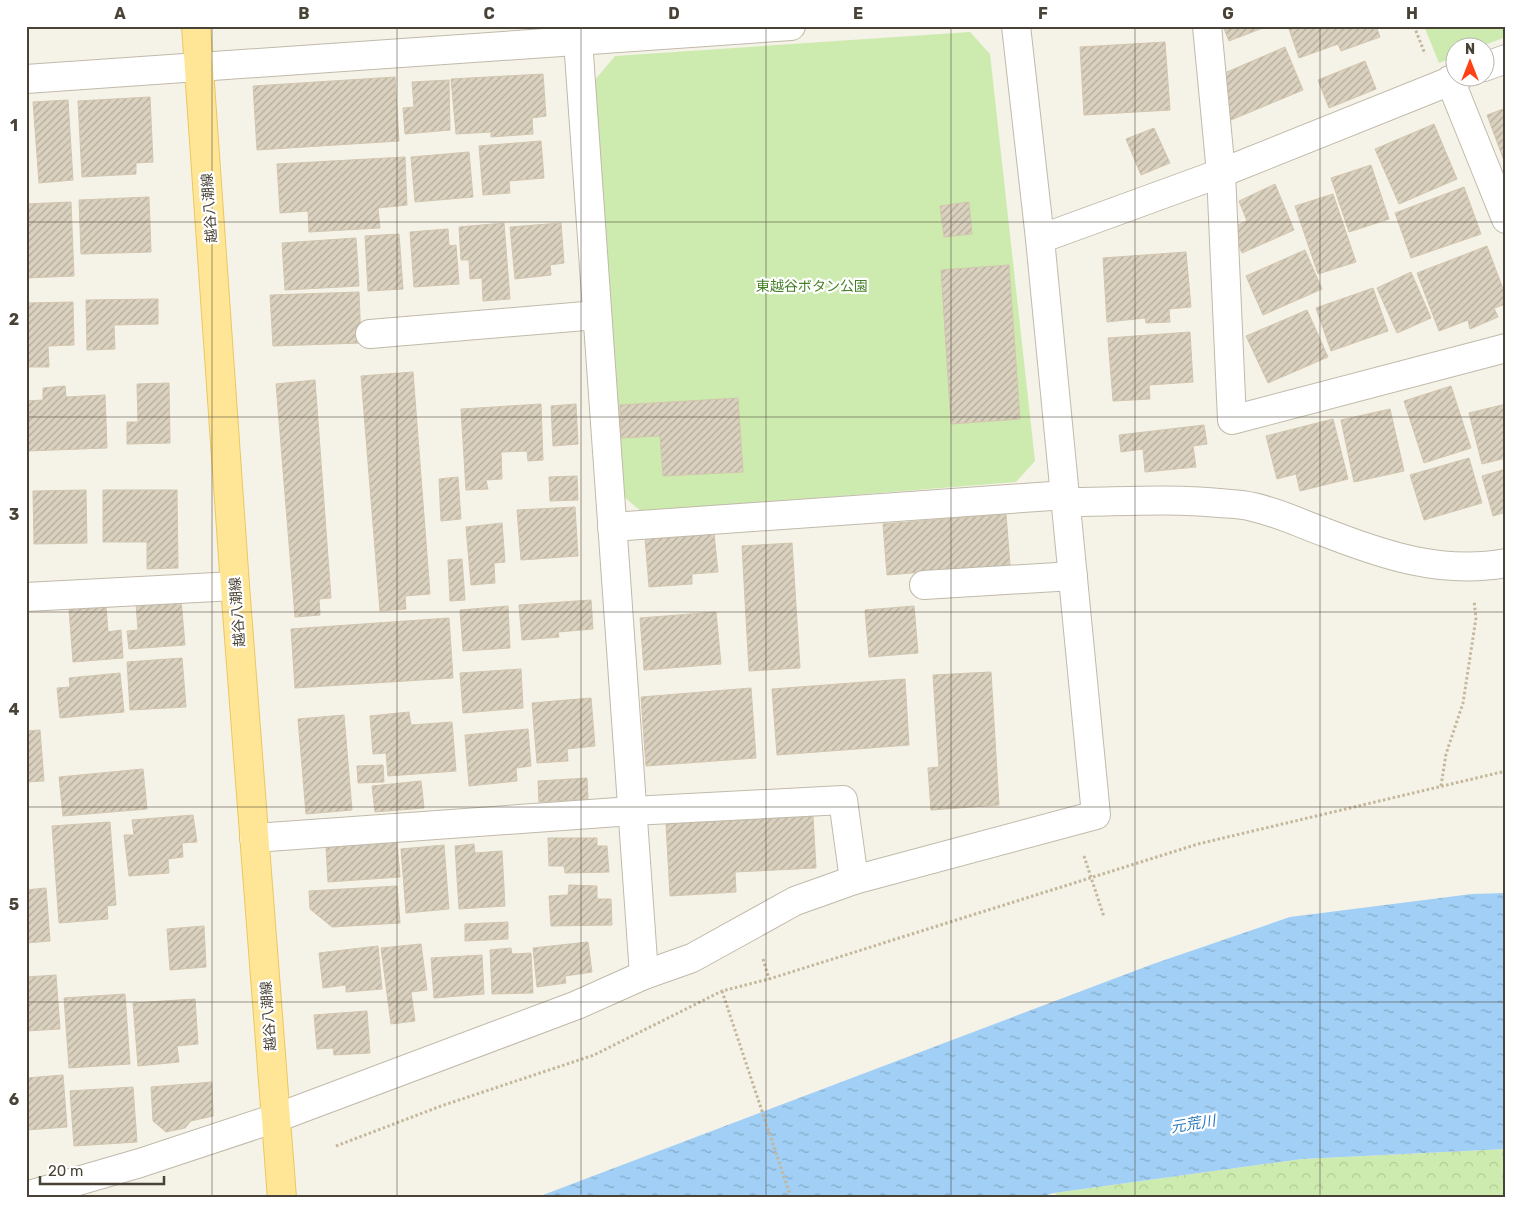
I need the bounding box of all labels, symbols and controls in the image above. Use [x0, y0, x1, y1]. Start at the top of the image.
text: A [114, 4, 126, 23]
text: B [298, 4, 310, 23]
text: C [483, 4, 495, 23]
text: D [668, 4, 680, 23]
text: E [853, 4, 863, 23]
text: F [1038, 4, 1048, 23]
text: G [1222, 4, 1234, 23]
text: H [1406, 4, 1418, 23]
north arrow [1444, 38, 1494, 88]
text: N [1465, 41, 1475, 58]
text: 1 [10, 116, 18, 135]
street label: 越谷八潮線 [199, 172, 220, 243]
park label: 東越谷ボタン公園 [756, 278, 868, 295]
text: 2 [9, 310, 19, 329]
text: 3 [9, 505, 19, 524]
street label: 越谷八潮線 [227, 576, 248, 647]
text: 4 [9, 700, 20, 719]
text: 5 [9, 895, 19, 914]
street label: 越谷八潮線 [258, 980, 279, 1051]
text: 6 [9, 1090, 19, 1109]
water label: 元荒川 [1169, 1111, 1219, 1136]
scale bar [40, 1154, 164, 1186]
text: 20 m [48, 1162, 83, 1180]

